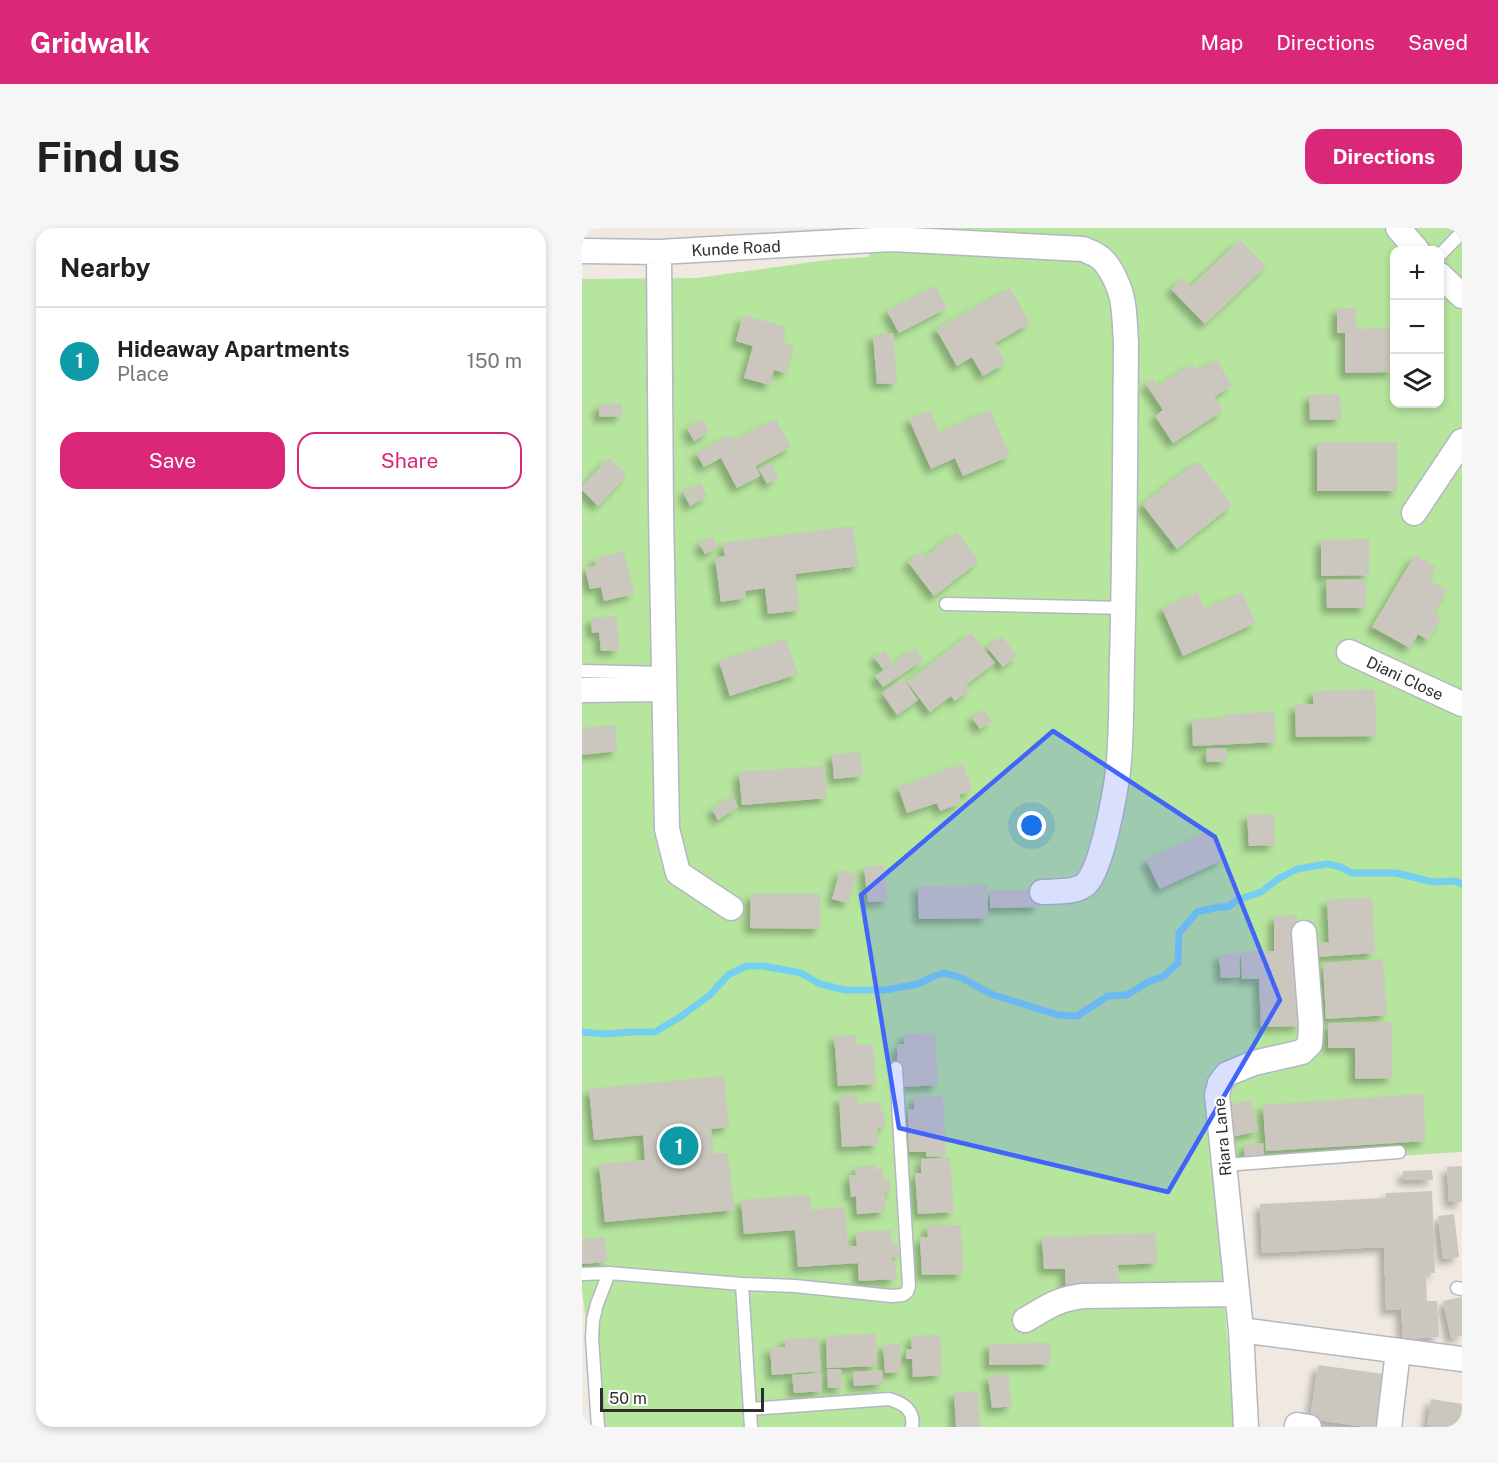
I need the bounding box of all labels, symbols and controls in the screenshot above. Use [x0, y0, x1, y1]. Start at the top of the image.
text: Gridwalk [30, 26, 150, 59]
text: Map [1201, 30, 1243, 55]
text: Directions [1276, 30, 1375, 55]
text: Saved [1408, 30, 1468, 55]
button: Directions [1305, 129, 1462, 184]
text: Find us [36, 132, 180, 181]
street label: Kunde Road [691, 237, 781, 260]
map controls [1390, 246, 1444, 408]
button: + [1390, 246, 1444, 300]
text: Nearby [60, 252, 150, 283]
button: − [1390, 300, 1444, 354]
text: Hideaway Apartments [117, 336, 350, 362]
text: 1 [75, 349, 84, 373]
text: 150 m [467, 349, 522, 373]
button: layers [1390, 354, 1444, 408]
text: Place [117, 362, 169, 386]
button: Save [60, 432, 285, 489]
button: Share [297, 432, 522, 489]
street label: Diani Close [1363, 652, 1446, 705]
your location [1017, 811, 1046, 840]
street label: Riara Lane [1210, 1097, 1235, 1177]
pin: 1 [660, 1124, 698, 1168]
scale bar [600, 1385, 764, 1412]
text: 50 m [609, 1389, 647, 1408]

